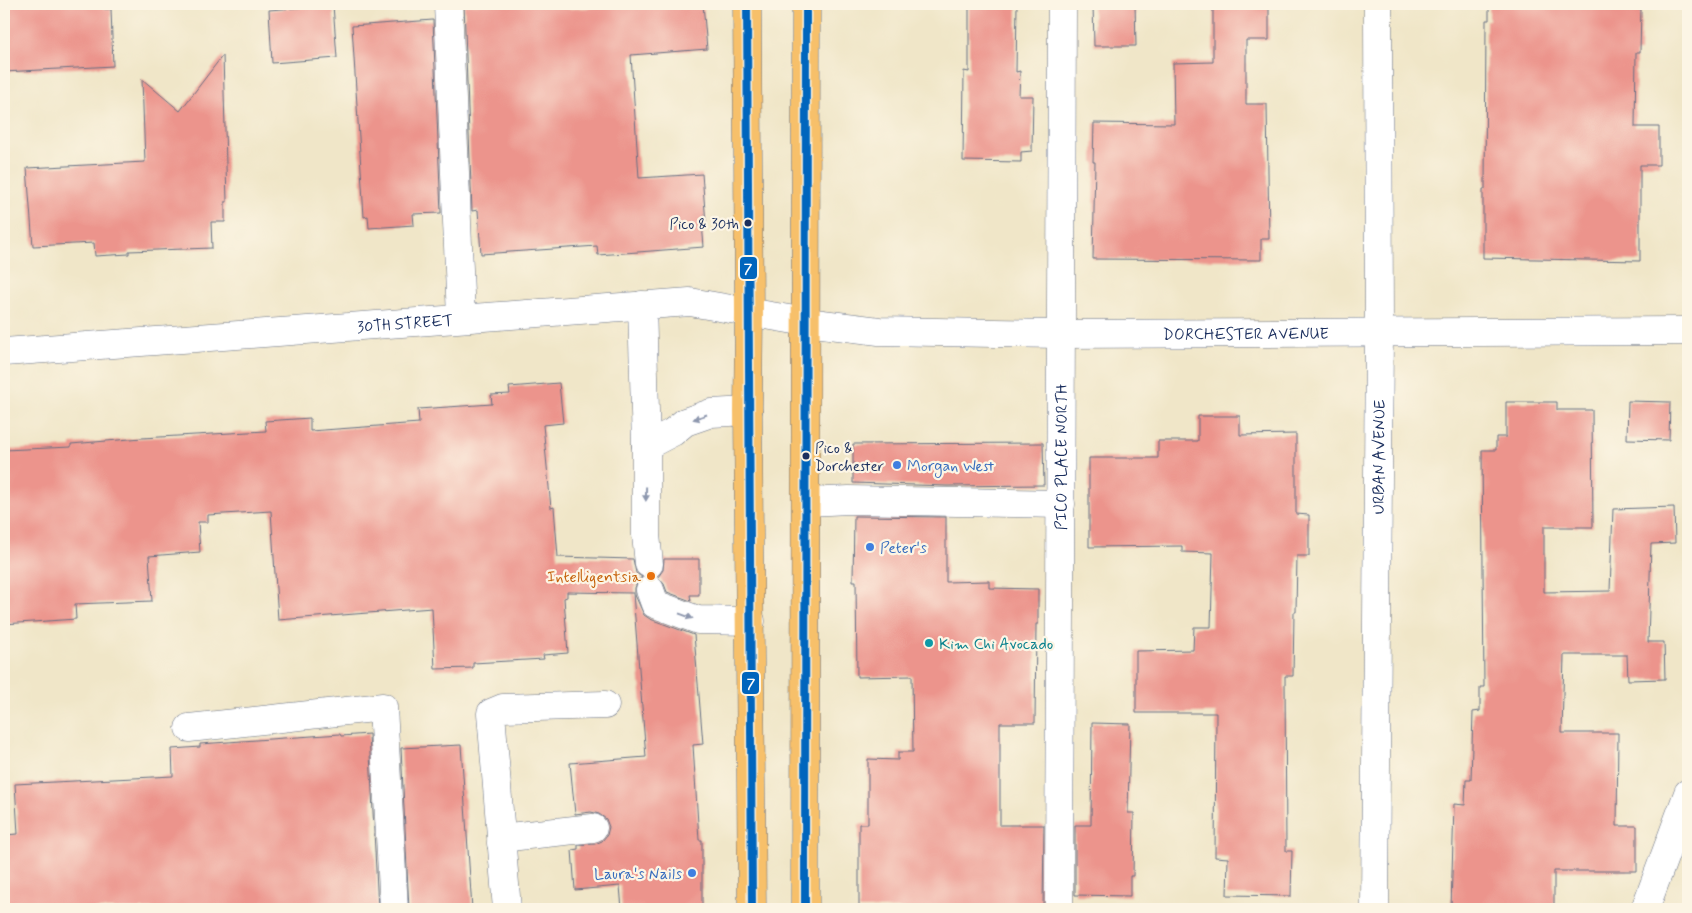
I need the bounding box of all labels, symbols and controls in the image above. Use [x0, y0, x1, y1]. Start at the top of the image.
place label: Pico & 30th [669, 215, 739, 235]
marker: Pico & 30th [743, 218, 753, 228]
line badge: 7 [739, 256, 758, 280]
text: 7 [744, 260, 753, 278]
street label: 30TH STREET [356, 310, 454, 338]
street label: DORCHESTER AVENUE [1163, 324, 1329, 346]
street label: PICO PLACE NORTH [1051, 383, 1073, 530]
street label: URBAN AVENUE [1369, 400, 1391, 515]
one-way arrow [692, 413, 707, 421]
place label: Pico & Dorchester [815, 439, 884, 477]
marker: Pico & Dorchester [801, 451, 811, 461]
place label: Morgan West [907, 456, 994, 478]
marker: Morgan West [891, 459, 903, 471]
one-way arrow [642, 487, 650, 503]
place label: Peter's [880, 538, 927, 559]
marker: Peter's [864, 541, 876, 553]
place label: Intelligentsia [547, 567, 641, 588]
marker: Intelligentsia [645, 570, 657, 582]
one-way arrow [679, 612, 694, 620]
place label: Kim Chi Avocado [939, 634, 1053, 655]
marker: Kim Chi Avocado [923, 637, 935, 649]
line badge: 7 [741, 671, 760, 695]
text: 7 [747, 675, 756, 693]
place label: Laura's Nails [594, 864, 682, 885]
marker: Laura's Nails [686, 867, 698, 879]

